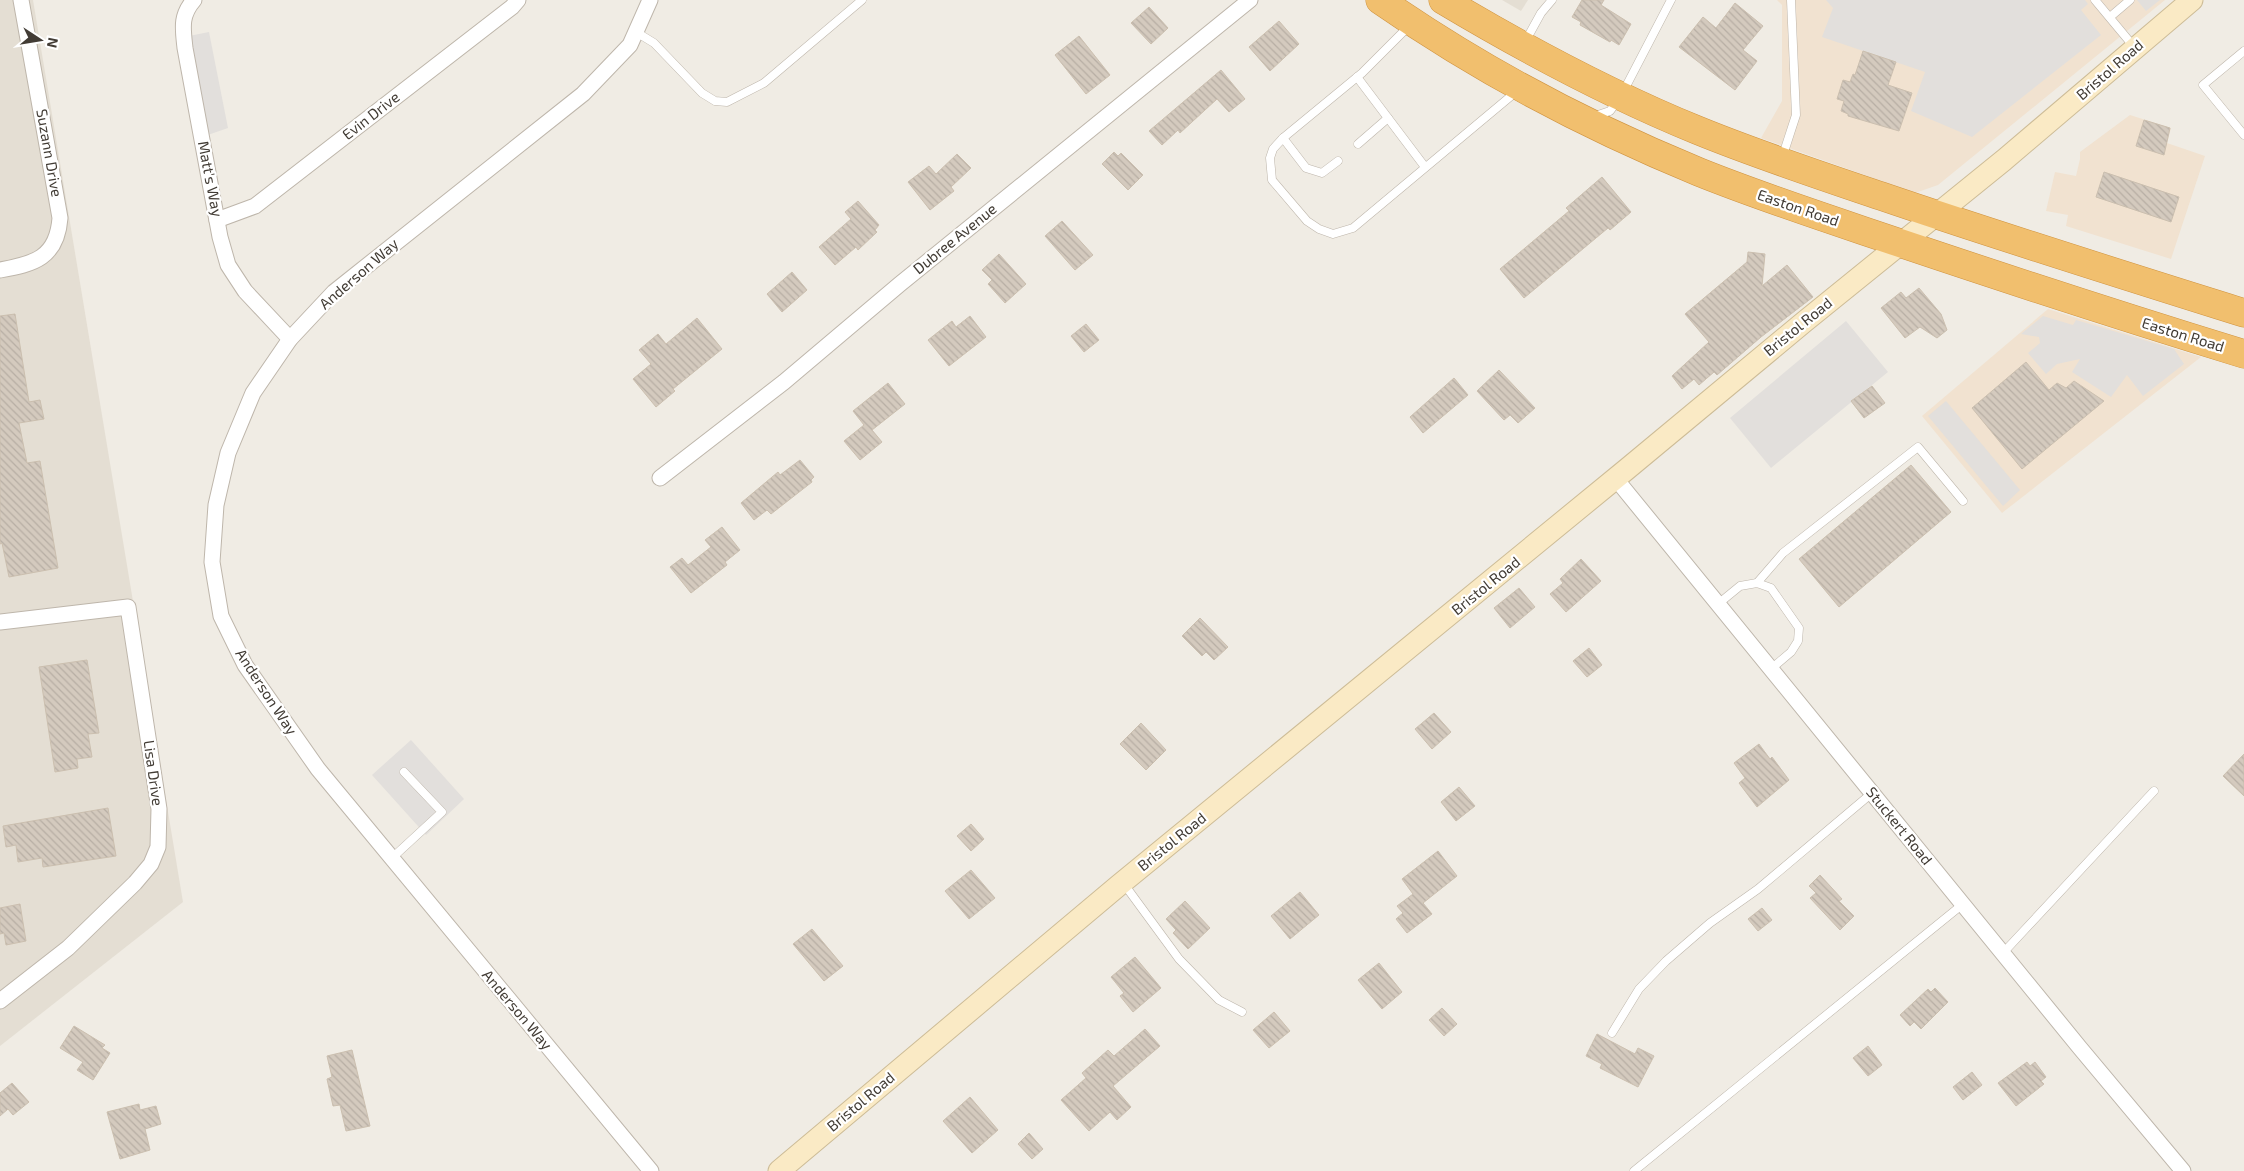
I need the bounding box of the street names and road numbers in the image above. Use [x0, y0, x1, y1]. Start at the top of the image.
street label: Bristol Road [2072, 35, 2147, 103]
street label: Evin Drive [338, 87, 403, 143]
street label: Suzann Drive [33, 107, 67, 198]
street label: Matt's Way [195, 139, 227, 218]
street label: Easton Road [1755, 185, 1841, 229]
street label: Dubree Avenue [909, 199, 1000, 277]
street label: Anderson Way [315, 234, 402, 312]
street label: Bristol Road [1760, 293, 1835, 359]
street label: Easton Road [2140, 313, 2227, 355]
street label: Bristol Road [1448, 552, 1523, 618]
street label: Anderson Way [232, 645, 301, 738]
street label: Lisa Drive [140, 739, 168, 807]
street label: Stuckert Road [1863, 783, 1937, 868]
street label: Bristol Road [1134, 808, 1209, 874]
street label: Anderson Way [479, 966, 556, 1053]
street label: Bristol Road [823, 1068, 898, 1135]

